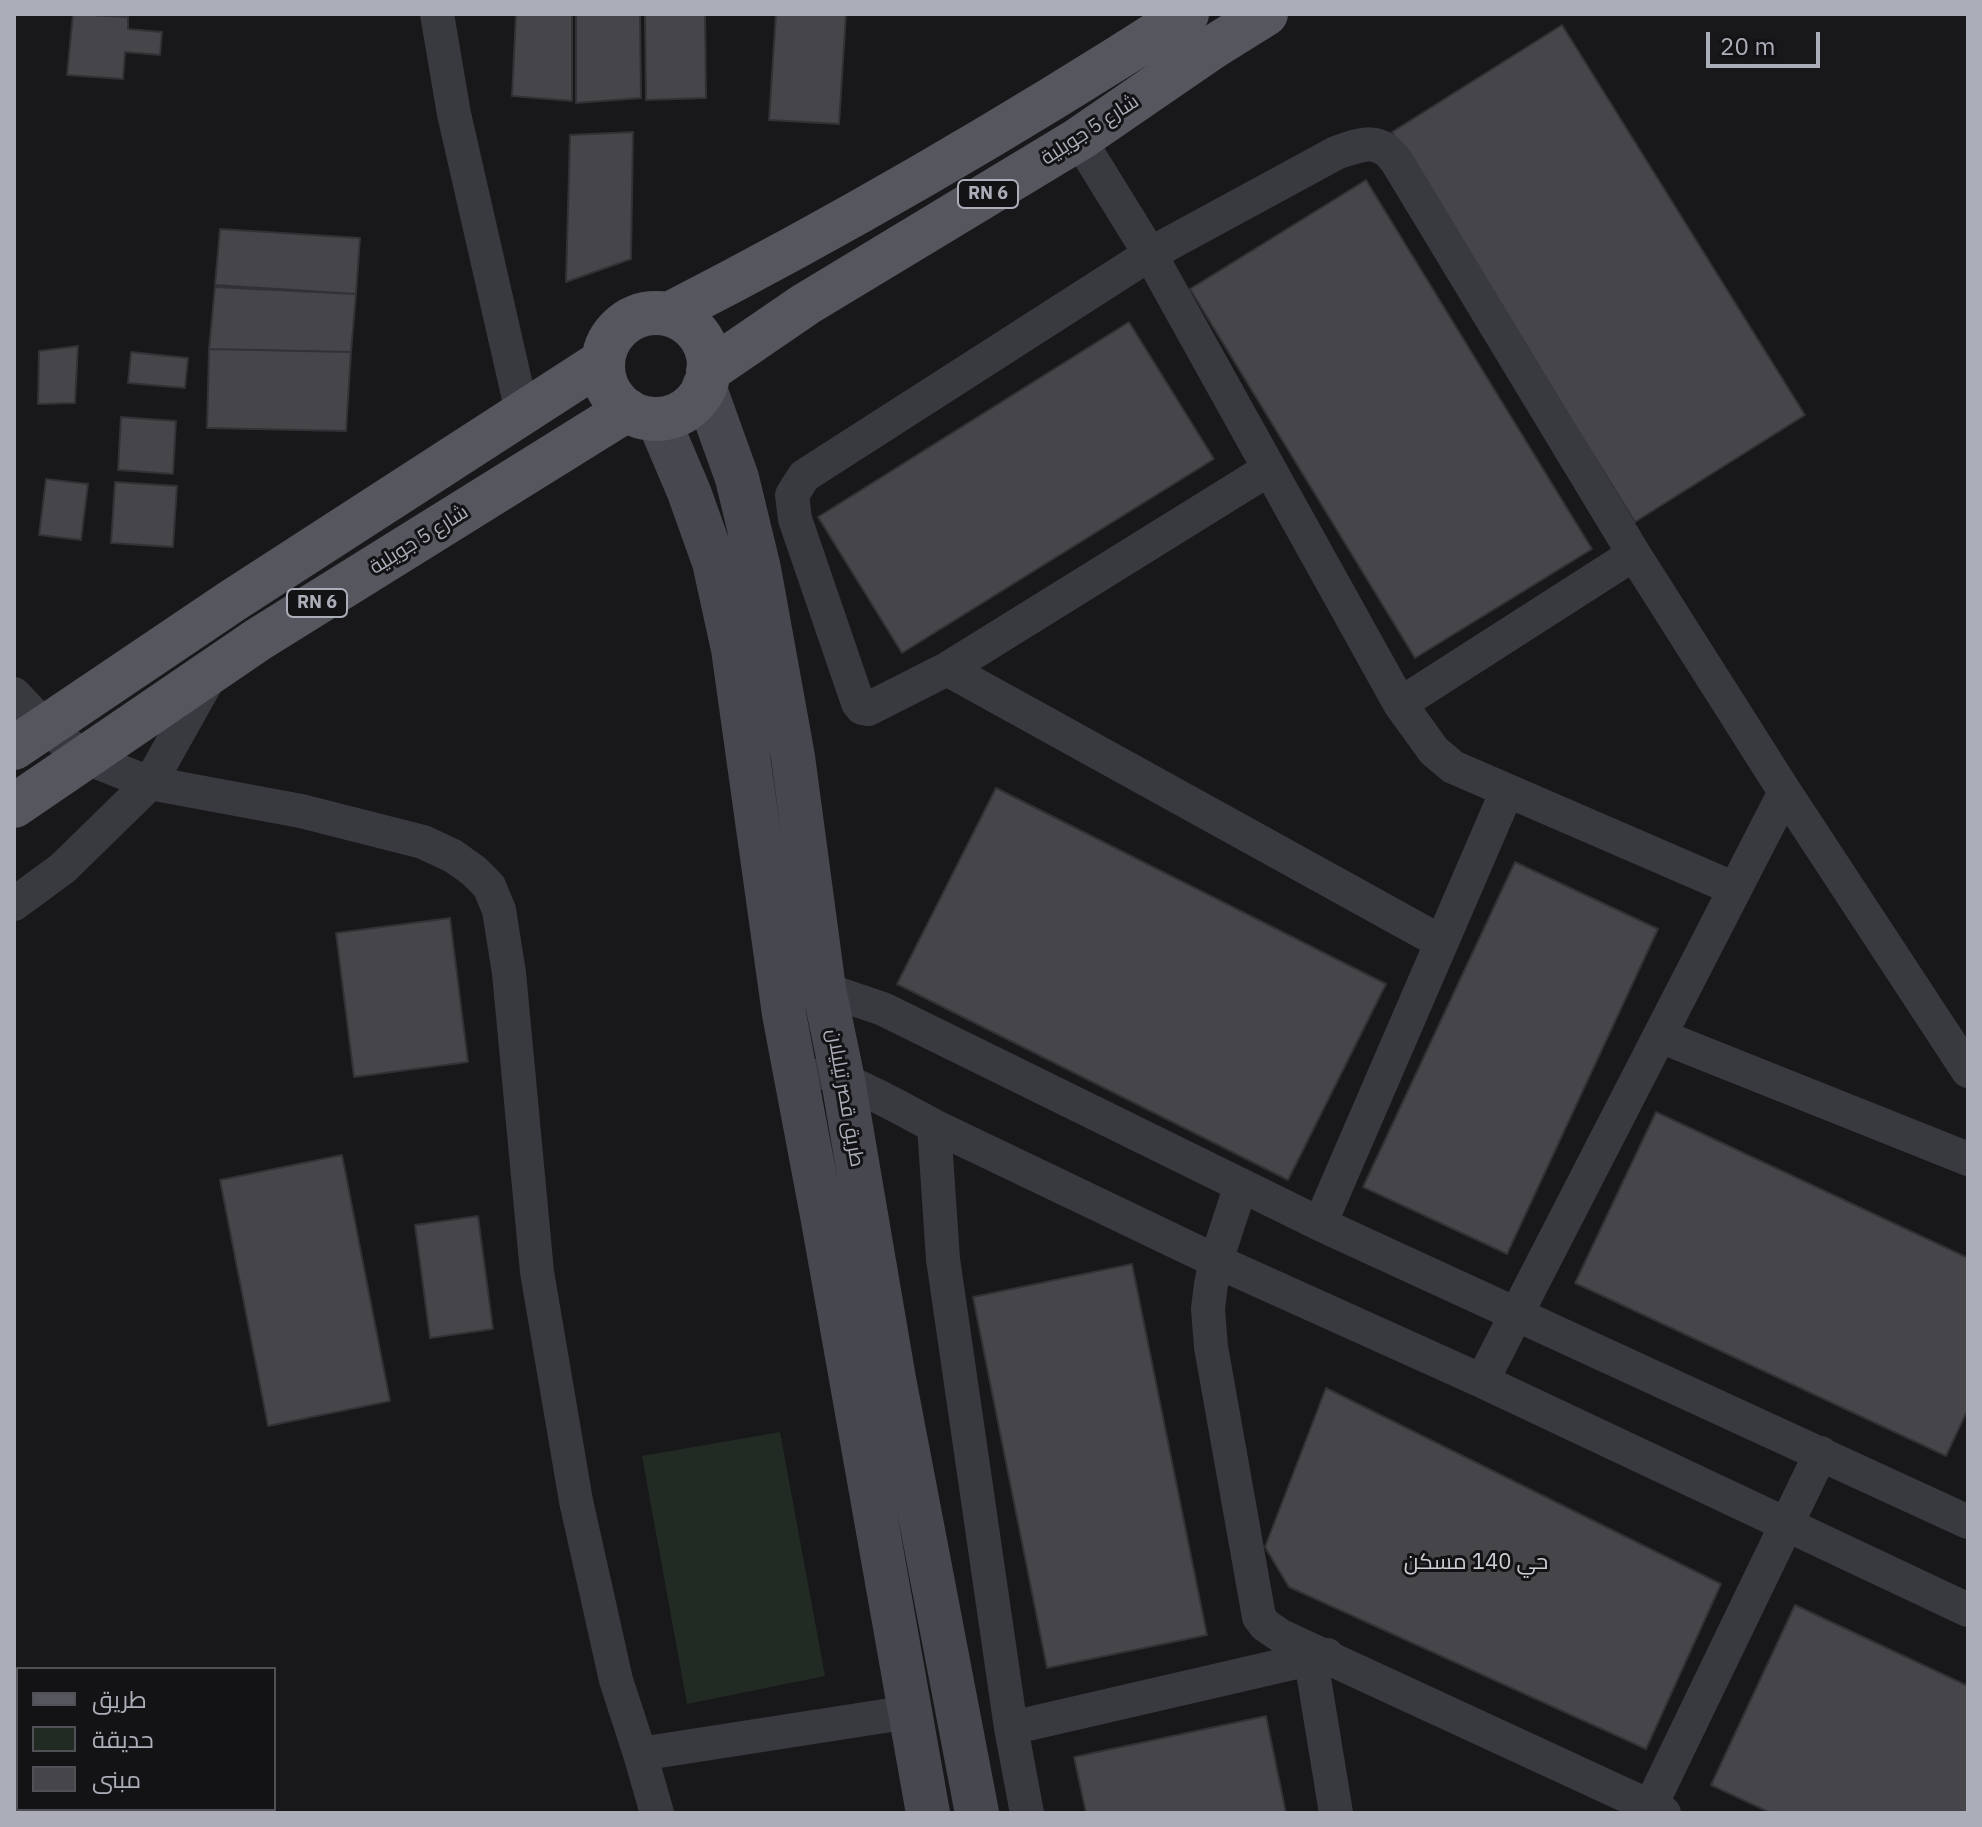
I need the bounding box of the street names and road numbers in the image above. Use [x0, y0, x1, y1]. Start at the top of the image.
street label: شارع 5 جويلية [1037, 90, 1143, 170]
road number: RN 6 [958, 180, 1018, 208]
street label: شارع 5 جويلية [365, 500, 473, 580]
road number: RN 6 [287, 589, 347, 617]
street label: طريق قصر تيليلان [821, 1027, 869, 1169]

